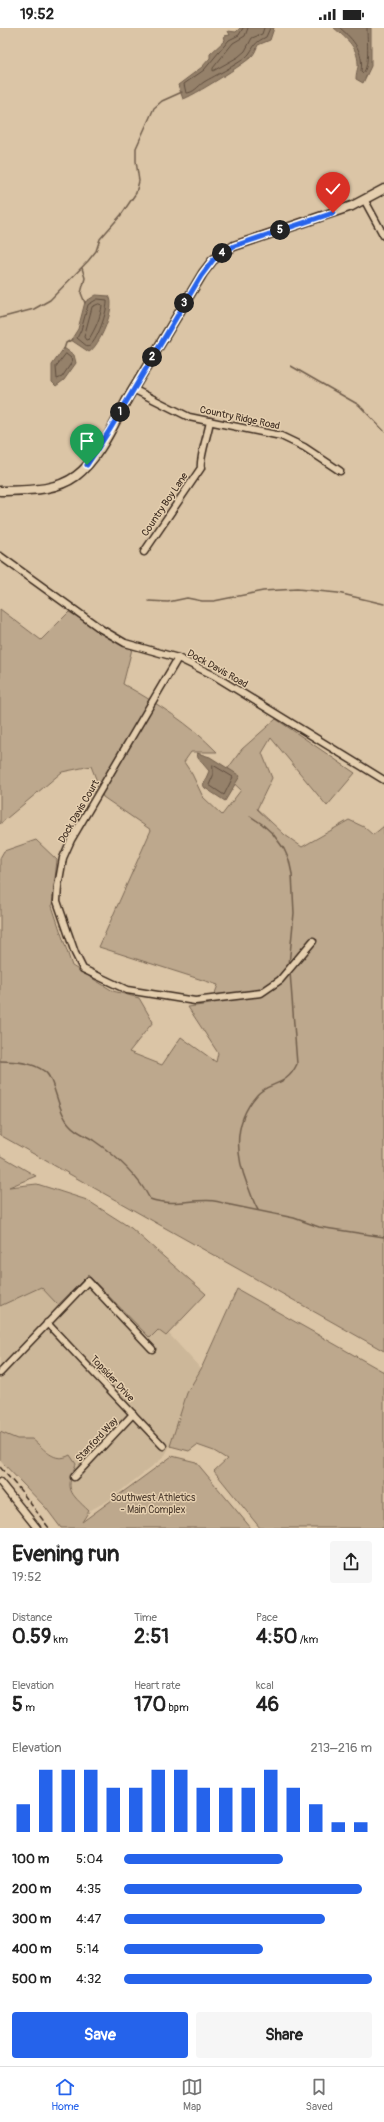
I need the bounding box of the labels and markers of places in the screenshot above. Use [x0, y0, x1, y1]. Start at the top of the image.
pin [316, 172, 350, 213]
pin: 5 [270, 220, 290, 240]
pin: 4 [212, 243, 232, 263]
pin: 3 [174, 293, 194, 313]
pin: 2 [142, 347, 162, 367]
pin: 1 [110, 402, 130, 422]
pin [70, 424, 104, 465]

